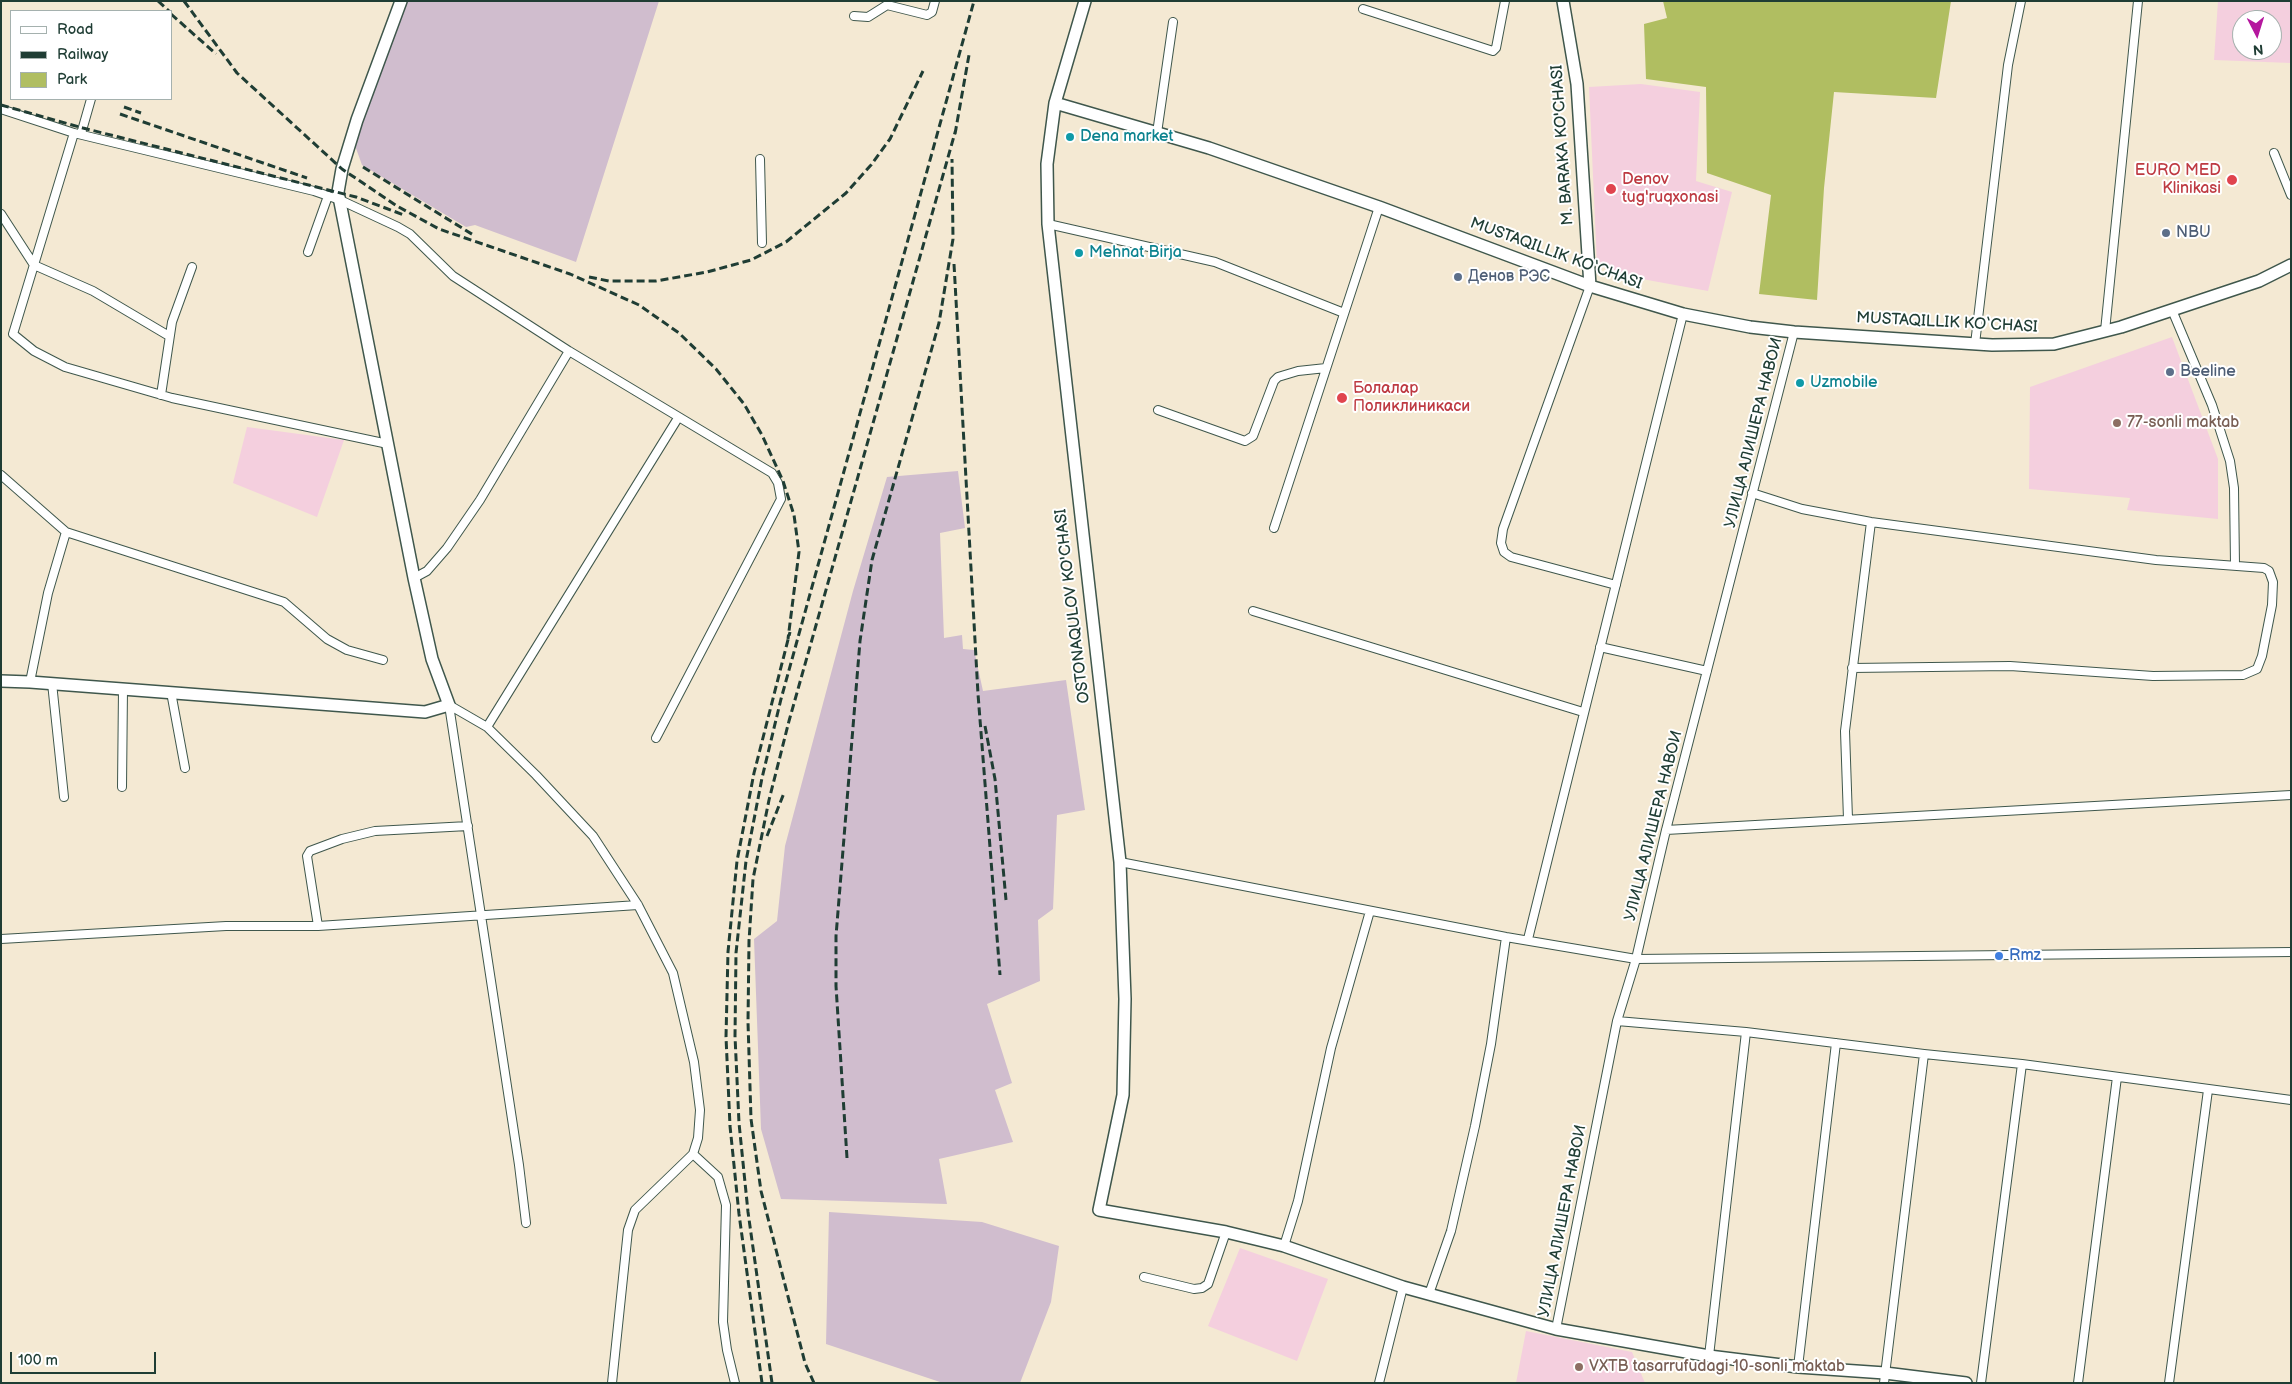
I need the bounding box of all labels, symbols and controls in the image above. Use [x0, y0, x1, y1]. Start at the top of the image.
legend [10, 10, 172, 100]
north arrow [2232, 10, 2282, 60]
text: Road [57, 20, 93, 39]
text: N [2252, 41, 2264, 58]
text: Railway [57, 45, 108, 64]
street label: M. BARAKA KO'CHASI [1548, 64, 1578, 226]
text: Park [57, 70, 87, 89]
place label: Dena market [1080, 127, 1173, 147]
marker: Dena market [1064, 131, 1076, 143]
place label: EURO MED Klinikasi [2135, 161, 2221, 199]
place label: Denov tug'ruqxonasi [1622, 170, 1718, 208]
marker: EURO MED Klinikasi [2225, 173, 2239, 187]
marker: Denov tug'ruqxonasi [1604, 182, 1618, 196]
street label: MUSTAQILLIK KO‘CHASI [1467, 214, 1645, 294]
place label: NBU [2176, 223, 2211, 243]
marker: NBU [2160, 227, 2172, 239]
place label: Mehnat Birja [1089, 243, 1182, 263]
marker: Mehnat Birja [1073, 247, 1085, 259]
place label: Денов РЭС [1468, 267, 1550, 287]
marker: Денов РЭС [1452, 271, 1464, 283]
street label: MUSTAQILLIK KO‘CHASI [1856, 309, 2038, 337]
street label: УЛИЦА АЛИШЕРА НАВОИ [1721, 336, 1787, 530]
place label: Beeline [2180, 362, 2236, 382]
marker: Beeline [2164, 366, 2176, 378]
place label: Uzmobile [1810, 373, 1877, 393]
marker: Uzmobile [1794, 377, 1806, 389]
place label: Болалар Поликлиникаси [1353, 379, 1470, 417]
marker: Болалар Поликлиникаси [1335, 391, 1349, 405]
place label: 77-sonli maktab [2127, 413, 2239, 433]
marker: 77-sonli maktab [2111, 417, 2123, 429]
street label: OSTONAQULOV KO'CHASI [1052, 508, 1094, 704]
street label: УЛИЦА АЛИШЕРА НАВОИ [1621, 729, 1687, 923]
place label: Rmz [2009, 946, 2041, 966]
marker: Rmz [1993, 950, 2005, 962]
street label: УЛИЦА АЛИШЕРА НАВОИ [1535, 1123, 1591, 1319]
scale bar [12, 1342, 159, 1374]
text: 100 m [18, 1351, 58, 1370]
place label: VXTB tasarrufudagi 10-sonli maktab [1589, 1357, 1845, 1377]
marker: VXTB tasarrufudagi 10-sonli maktab [1573, 1361, 1585, 1373]

